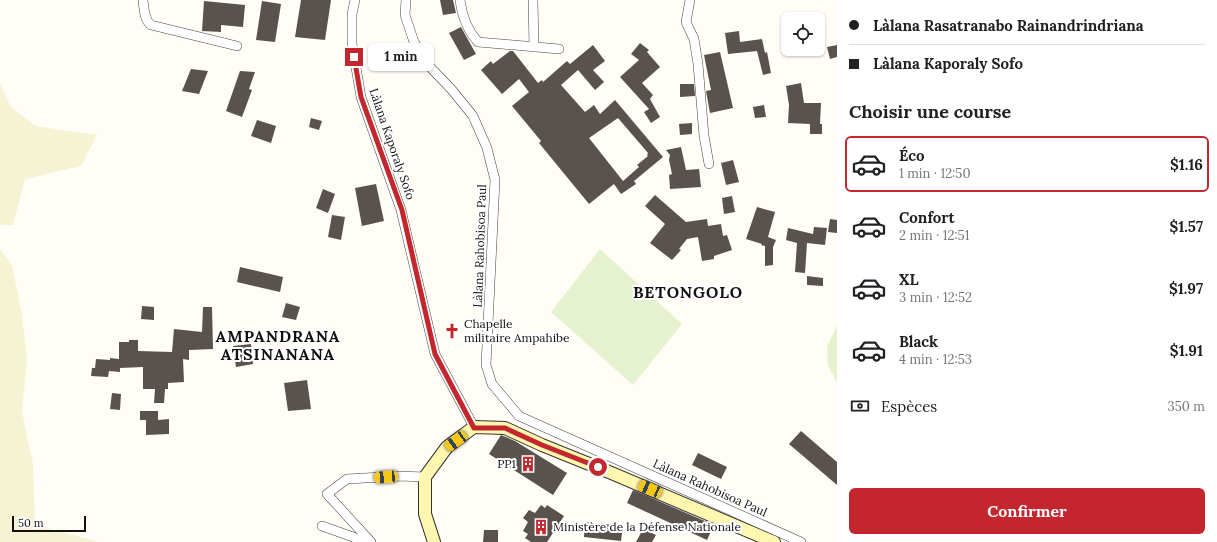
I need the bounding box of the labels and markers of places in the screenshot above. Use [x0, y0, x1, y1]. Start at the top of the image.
place label: Chapelle militaire Ampahibe [464, 316, 570, 345]
church icon: Chapelle militaire Ampahibe [443, 322, 461, 340]
building icon: PP1 [519, 455, 537, 473]
place label: PP1 [497, 456, 516, 471]
building icon: Ministère de la Défense Nationale [532, 518, 550, 536]
place label: Ministère de la Défense Nationale [553, 519, 741, 534]

